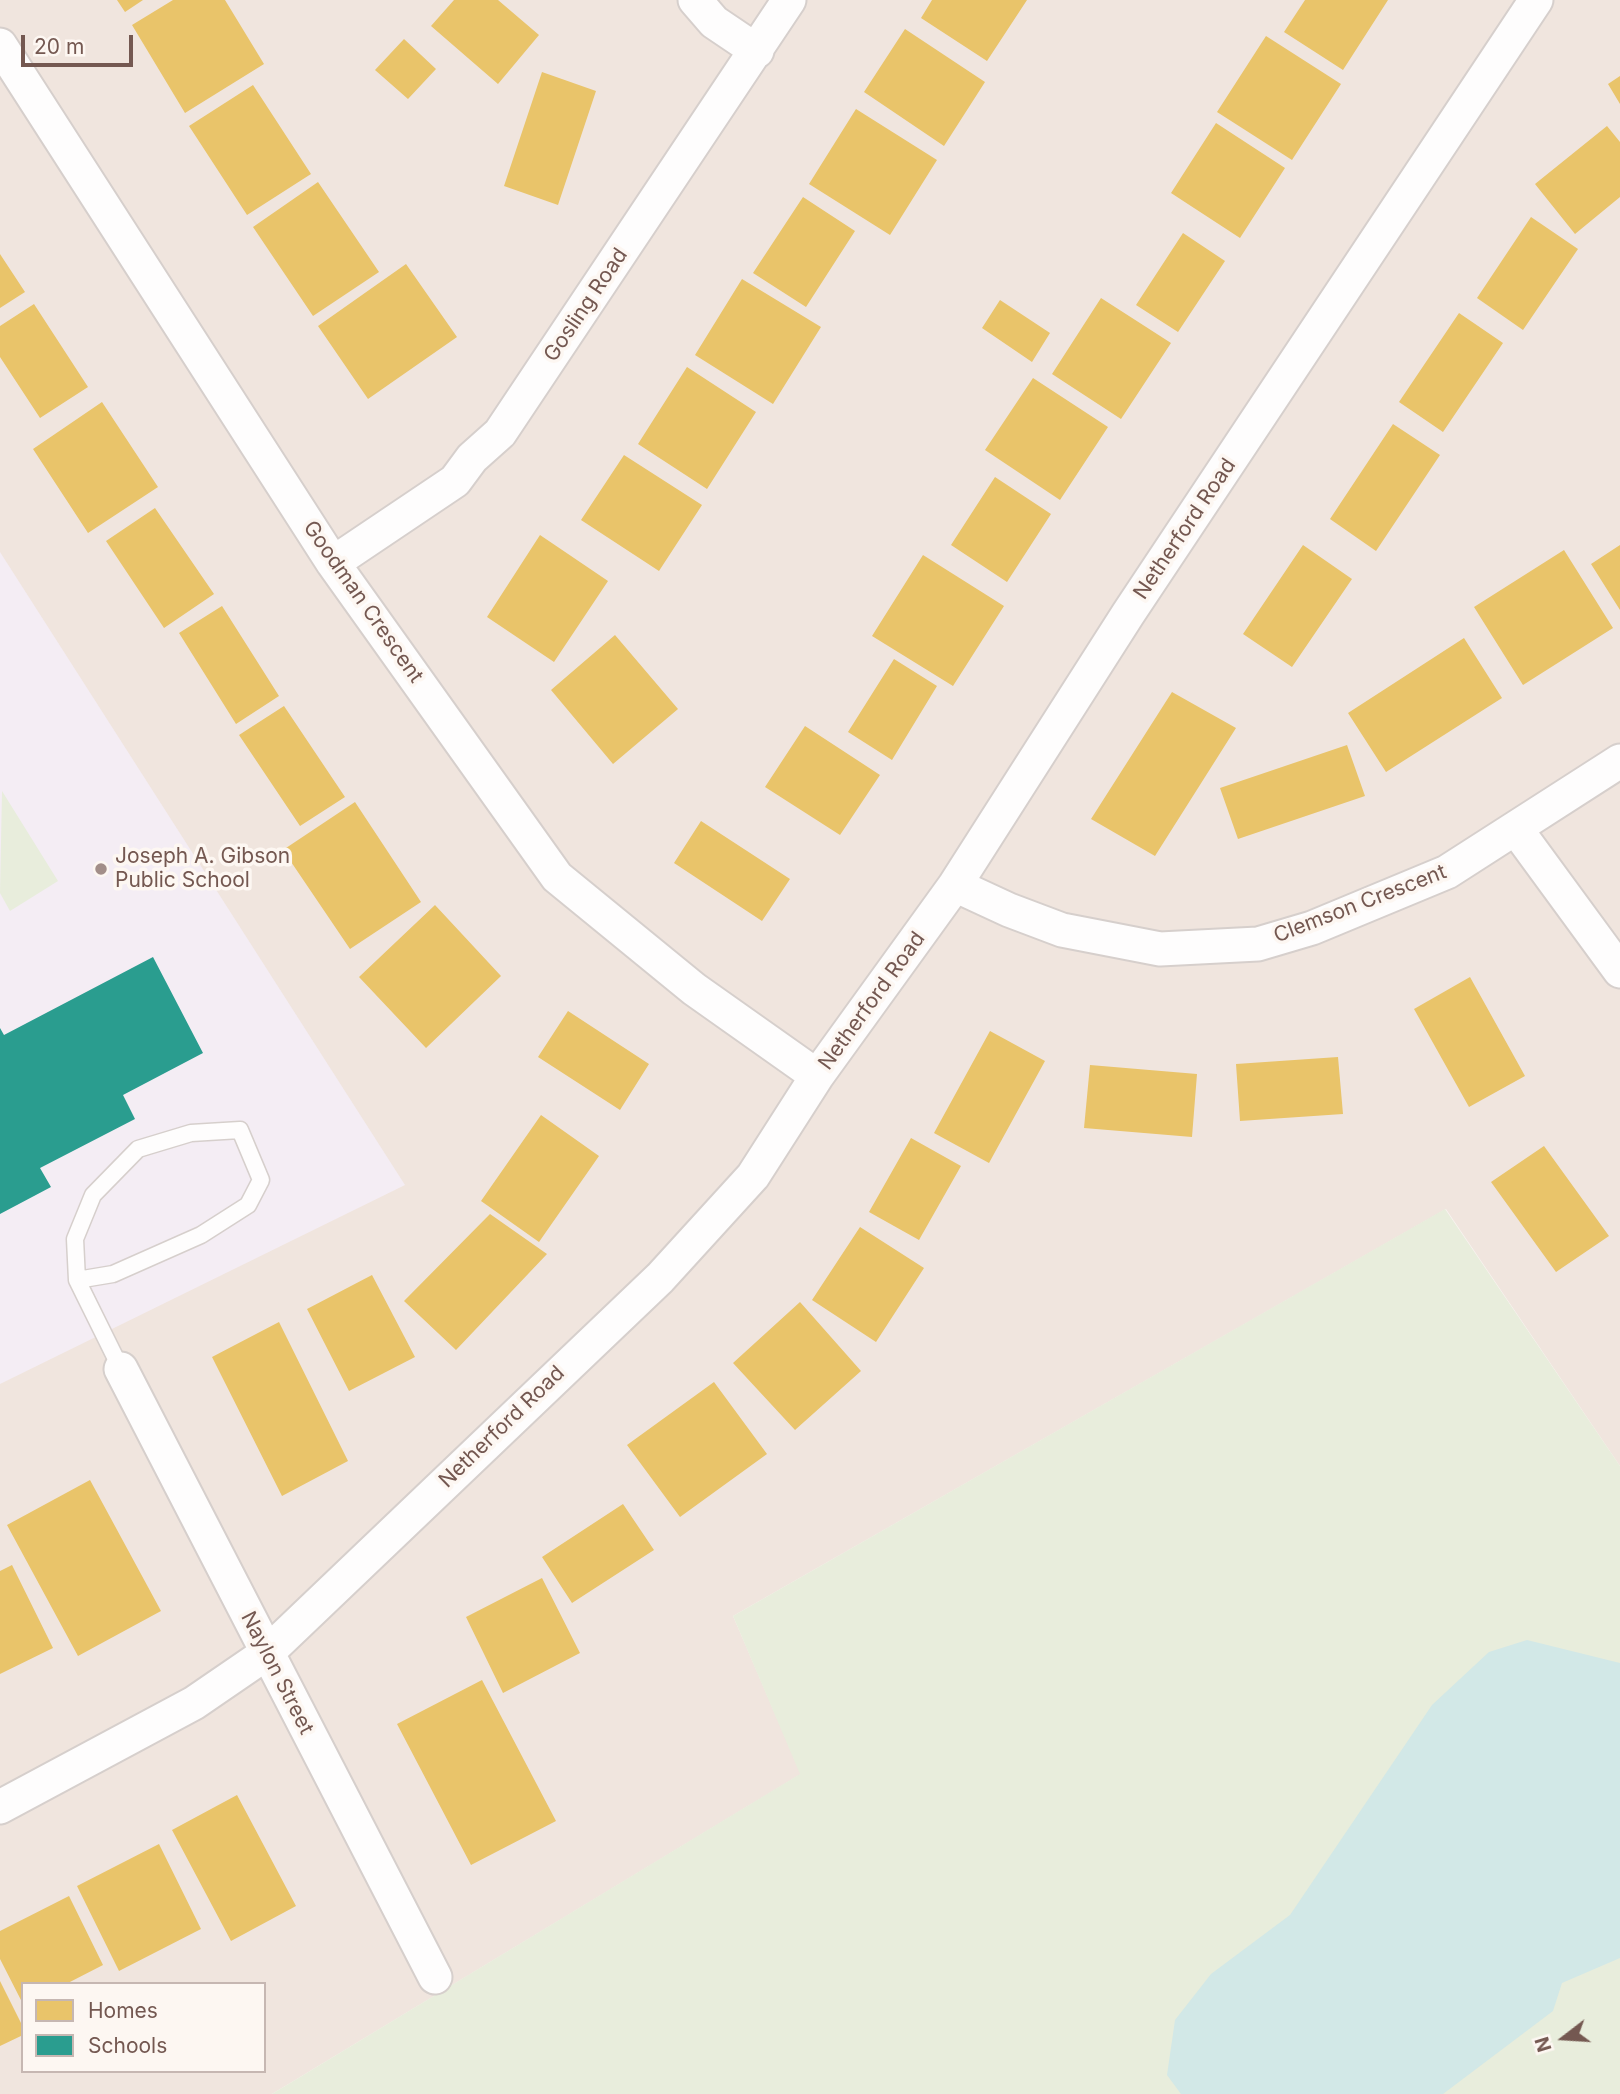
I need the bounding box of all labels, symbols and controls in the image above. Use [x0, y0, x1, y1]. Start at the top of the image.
scale bar [24, 21, 136, 65]
text: 20 m [34, 34, 84, 59]
street label: Gosling Road [539, 244, 633, 366]
street label: Netherford Road [1129, 454, 1241, 604]
street label: Goodman Crescent [298, 516, 428, 688]
place label: Joseph A. Gibson Public School [115, 844, 290, 894]
street label: Clemson Crescent [1270, 859, 1450, 949]
marker: Joseph A. Gibson Public School [93, 861, 109, 877]
street label: Netherford Road [813, 927, 931, 1075]
street label: Netherford Road [434, 1361, 570, 1493]
street label: Naylon Street [235, 1607, 319, 1739]
legend [21, 1982, 266, 2073]
text: Homes [88, 1998, 158, 2023]
north arrow [1529, 2003, 1599, 2073]
text: Schools [88, 2033, 167, 2058]
text: N [1530, 2034, 1557, 2055]

